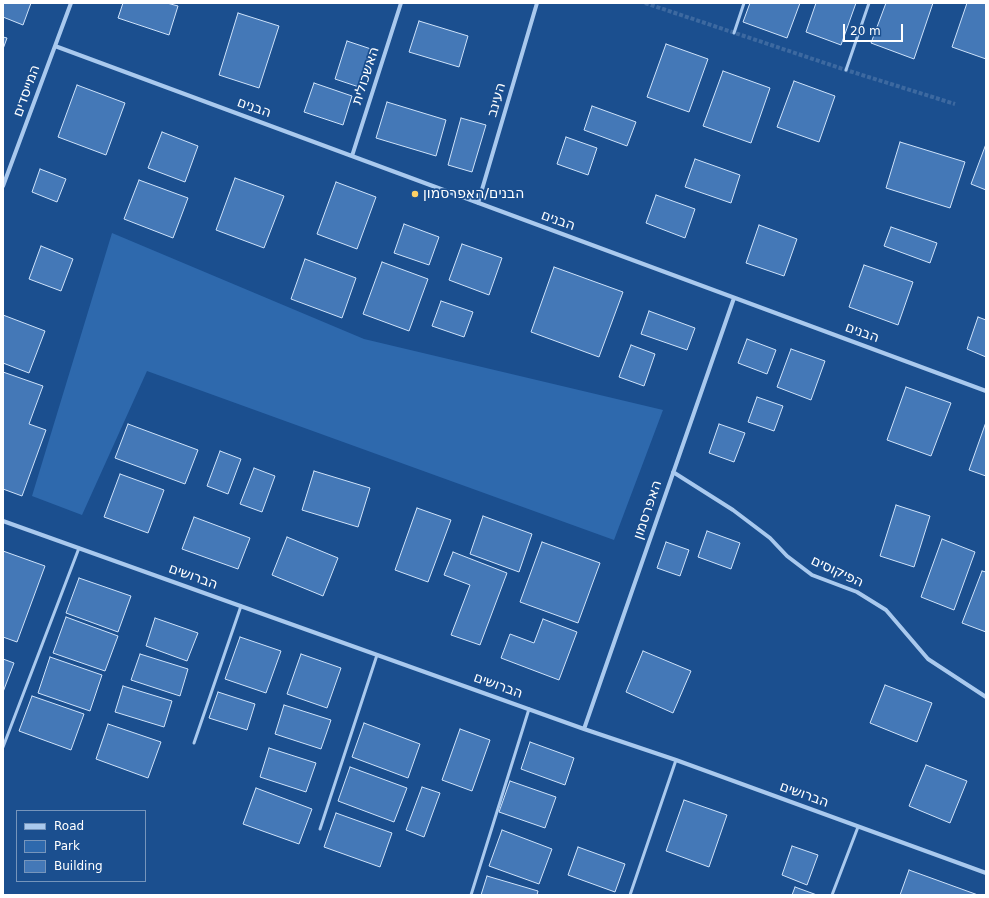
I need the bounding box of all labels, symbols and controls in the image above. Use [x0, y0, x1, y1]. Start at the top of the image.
scale bar [845, 16, 905, 42]
text: 20 m [850, 24, 881, 38]
street label: האשכולית [349, 45, 383, 107]
street label: המייסדים [10, 63, 44, 119]
street label: העינב [484, 81, 510, 119]
street label: הבנים [235, 94, 273, 122]
place label: הבנים/האפרסמון [423, 186, 524, 202]
marker: הבנים/האפרסמון [410, 189, 420, 199]
street label: הבנים [539, 207, 577, 235]
street label: הבנים [843, 319, 881, 347]
street label: האפרסמון [630, 478, 666, 542]
street label: הפיקוסים [808, 552, 866, 592]
street label: הברושים [166, 560, 220, 594]
street label: הברושים [471, 669, 525, 703]
street label: הברושים [777, 778, 831, 812]
legend [16, 810, 146, 882]
text: Road [54, 819, 84, 833]
text: Park [54, 839, 80, 853]
text: Building [54, 859, 103, 873]

